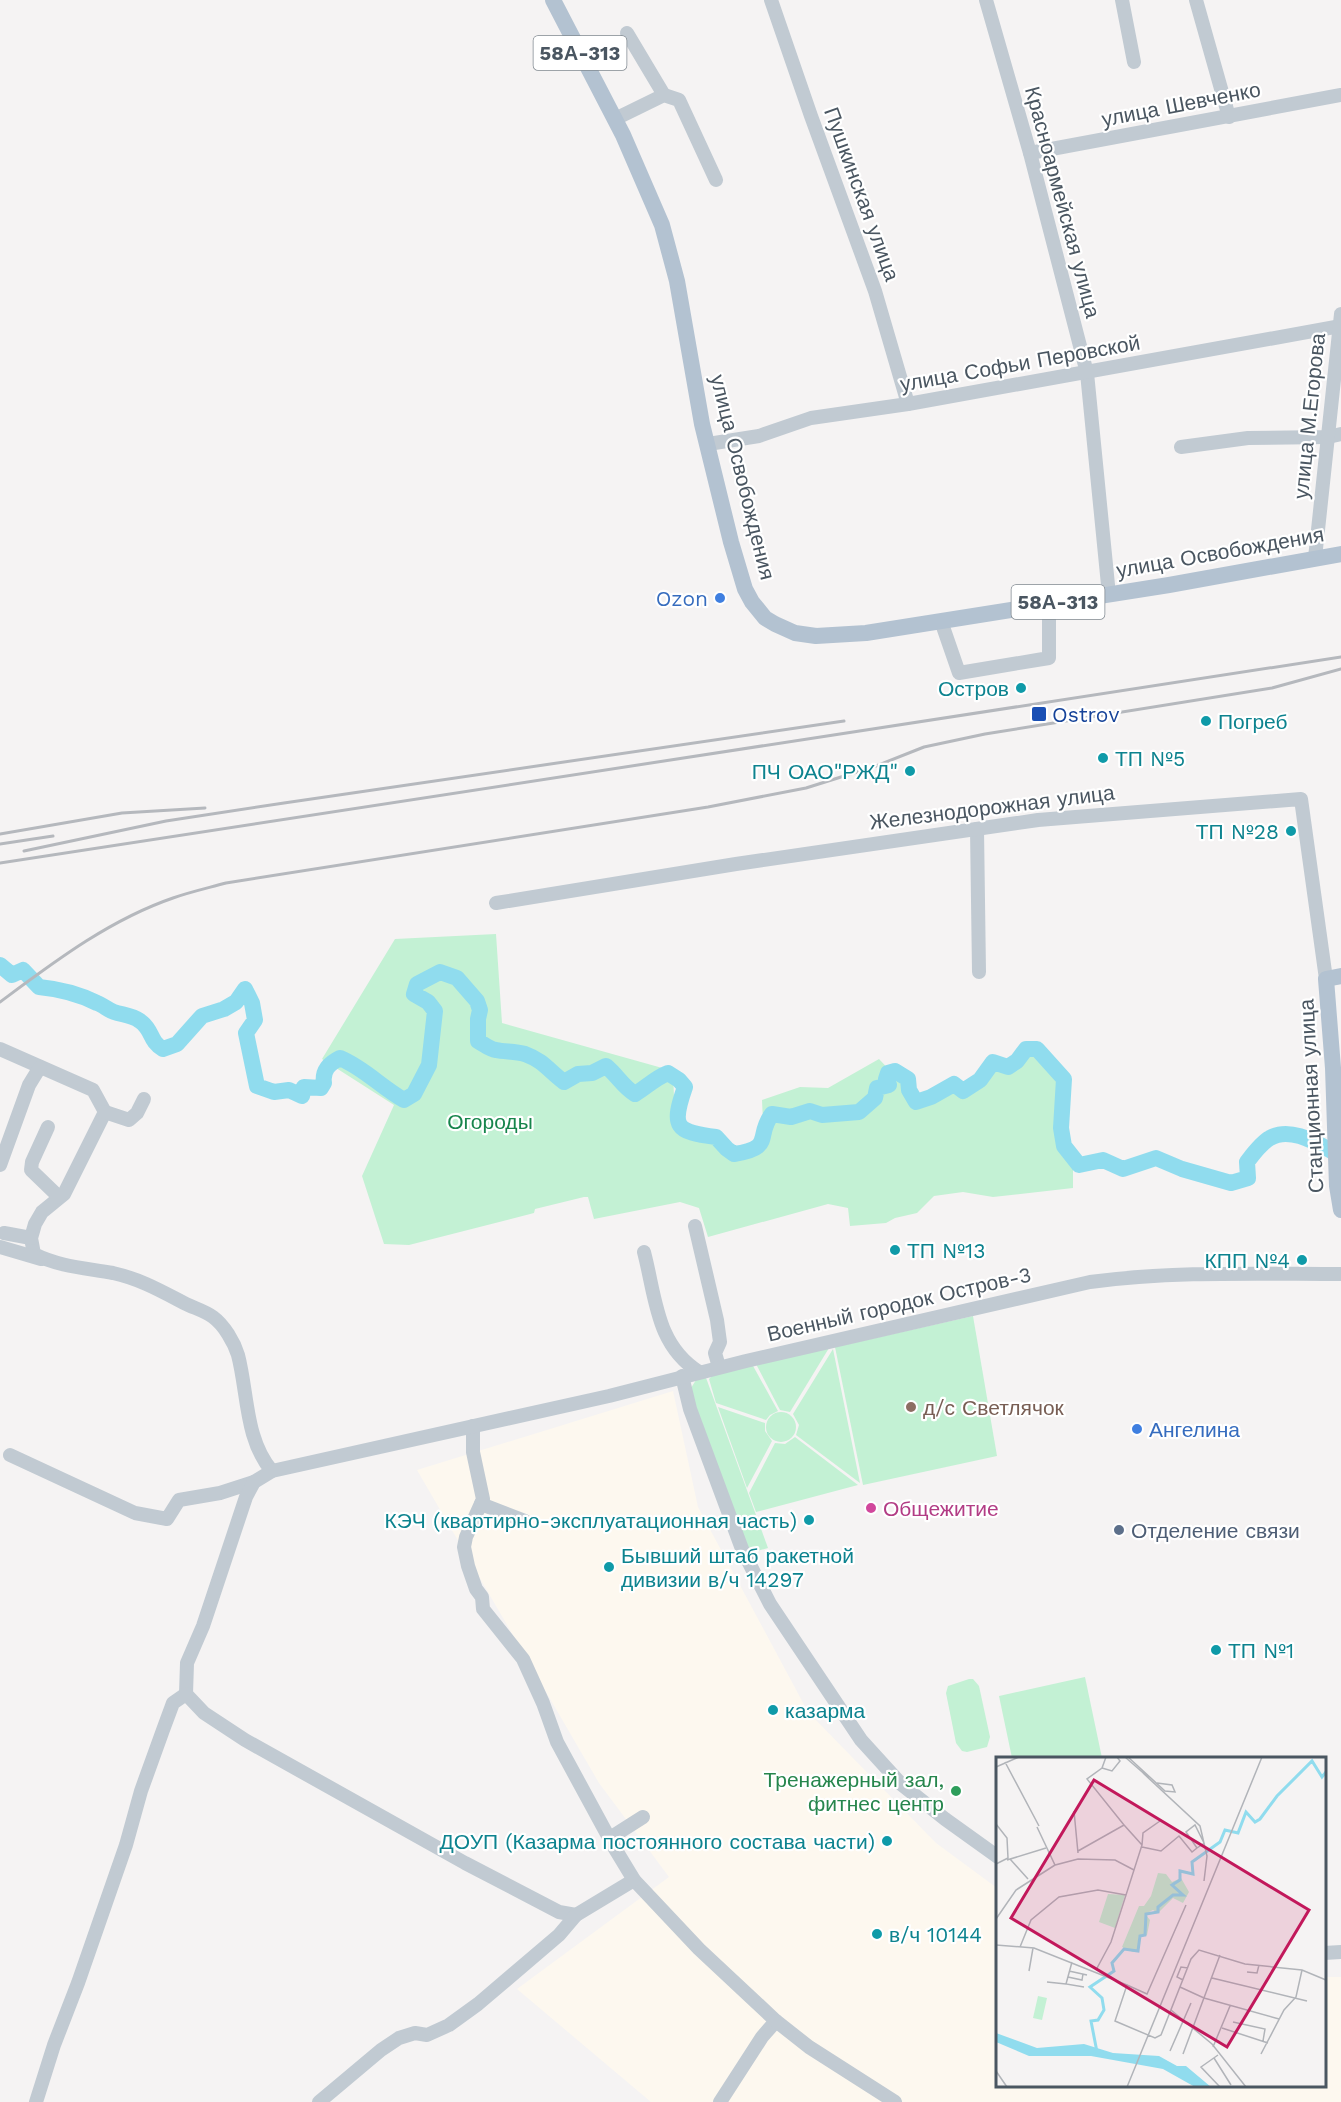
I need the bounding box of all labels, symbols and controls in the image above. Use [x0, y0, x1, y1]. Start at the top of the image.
road number: 58А-313 [534, 36, 626, 70]
street label: улица Шевченко [1099, 76, 1263, 132]
street label: Красноармейская улица [1020, 83, 1106, 321]
street label: Пушкинская улица [819, 104, 905, 285]
street label: улица Софьи Перовской [898, 330, 1142, 396]
street label: улица М.Егорова [1288, 331, 1330, 500]
street label: улица Освобождения [705, 372, 781, 582]
street label: улица Освобождения [1114, 521, 1326, 583]
road number: 58А-313 [1012, 585, 1104, 619]
place label: Ozon [656, 586, 708, 611]
marker: Ozon [713, 591, 727, 605]
place label: Остров [938, 676, 1009, 701]
marker: Остров [1014, 681, 1028, 695]
place label: Ostrov [1052, 702, 1119, 727]
marker: Ostrov [1030, 705, 1048, 723]
place label: Погреб [1218, 709, 1288, 734]
marker: Погреб [1199, 714, 1213, 728]
place label: ТП №5 [1115, 746, 1185, 771]
marker: ТП №5 [1096, 751, 1110, 765]
place label: ПЧ ОАО"РЖД" [752, 759, 898, 784]
marker: ПЧ ОАО"РЖД" [903, 764, 917, 778]
street label: Железнодорожная улица [868, 780, 1116, 834]
place label: ТП №28 [1196, 819, 1279, 844]
marker: ТП №28 [1284, 824, 1298, 838]
street label: Станционная улица [1293, 998, 1329, 1194]
park label: Огороды [447, 1109, 533, 1134]
place label: ТП №13 [907, 1238, 986, 1263]
marker: ТП №13 [888, 1243, 902, 1257]
place label: КПП №4 [1205, 1248, 1290, 1273]
marker: КПП №4 [1295, 1253, 1309, 1267]
street label: Военный городок Остров-3 [765, 1261, 1033, 1347]
place label: д/с Светлячок [923, 1395, 1065, 1420]
marker: д/с Светлячок [904, 1400, 918, 1414]
place label: Ангелина [1149, 1417, 1240, 1442]
marker: Ангелина [1130, 1422, 1144, 1436]
place label: Общежитие [883, 1496, 999, 1521]
marker: Общежитие [864, 1501, 878, 1515]
place label: КЭЧ (квартирно-эксплуатационная часть) [384, 1508, 797, 1533]
marker: КЭЧ (квартирно-эксплуатационная часть) [802, 1513, 816, 1527]
place label: Отделение связи [1131, 1518, 1300, 1543]
marker: Отделение связи [1112, 1523, 1126, 1537]
place label: Бывший штаб ракетной дивизии в/ч 14297 [621, 1543, 854, 1592]
marker: Бывший штаб ракетной дивизии в/ч 14297 [602, 1560, 616, 1574]
place label: ТП №1 [1228, 1638, 1294, 1663]
marker: ТП №1 [1209, 1643, 1223, 1657]
place label: казарма [785, 1698, 866, 1723]
marker: казарма [766, 1703, 780, 1717]
inset map [996, 1757, 1326, 2087]
place label: Тренажерный зал, фитнес центр [764, 1767, 944, 1816]
marker: Тренажерный зал, фитнес центр [949, 1784, 963, 1798]
place label: ДОУП (Казарма постоянного состава части) [440, 1829, 875, 1854]
marker: ДОУП (Казарма постоянного состава части) [880, 1834, 894, 1848]
place label: в/ч 10144 [889, 1922, 982, 1947]
marker: в/ч 10144 [870, 1927, 884, 1941]

